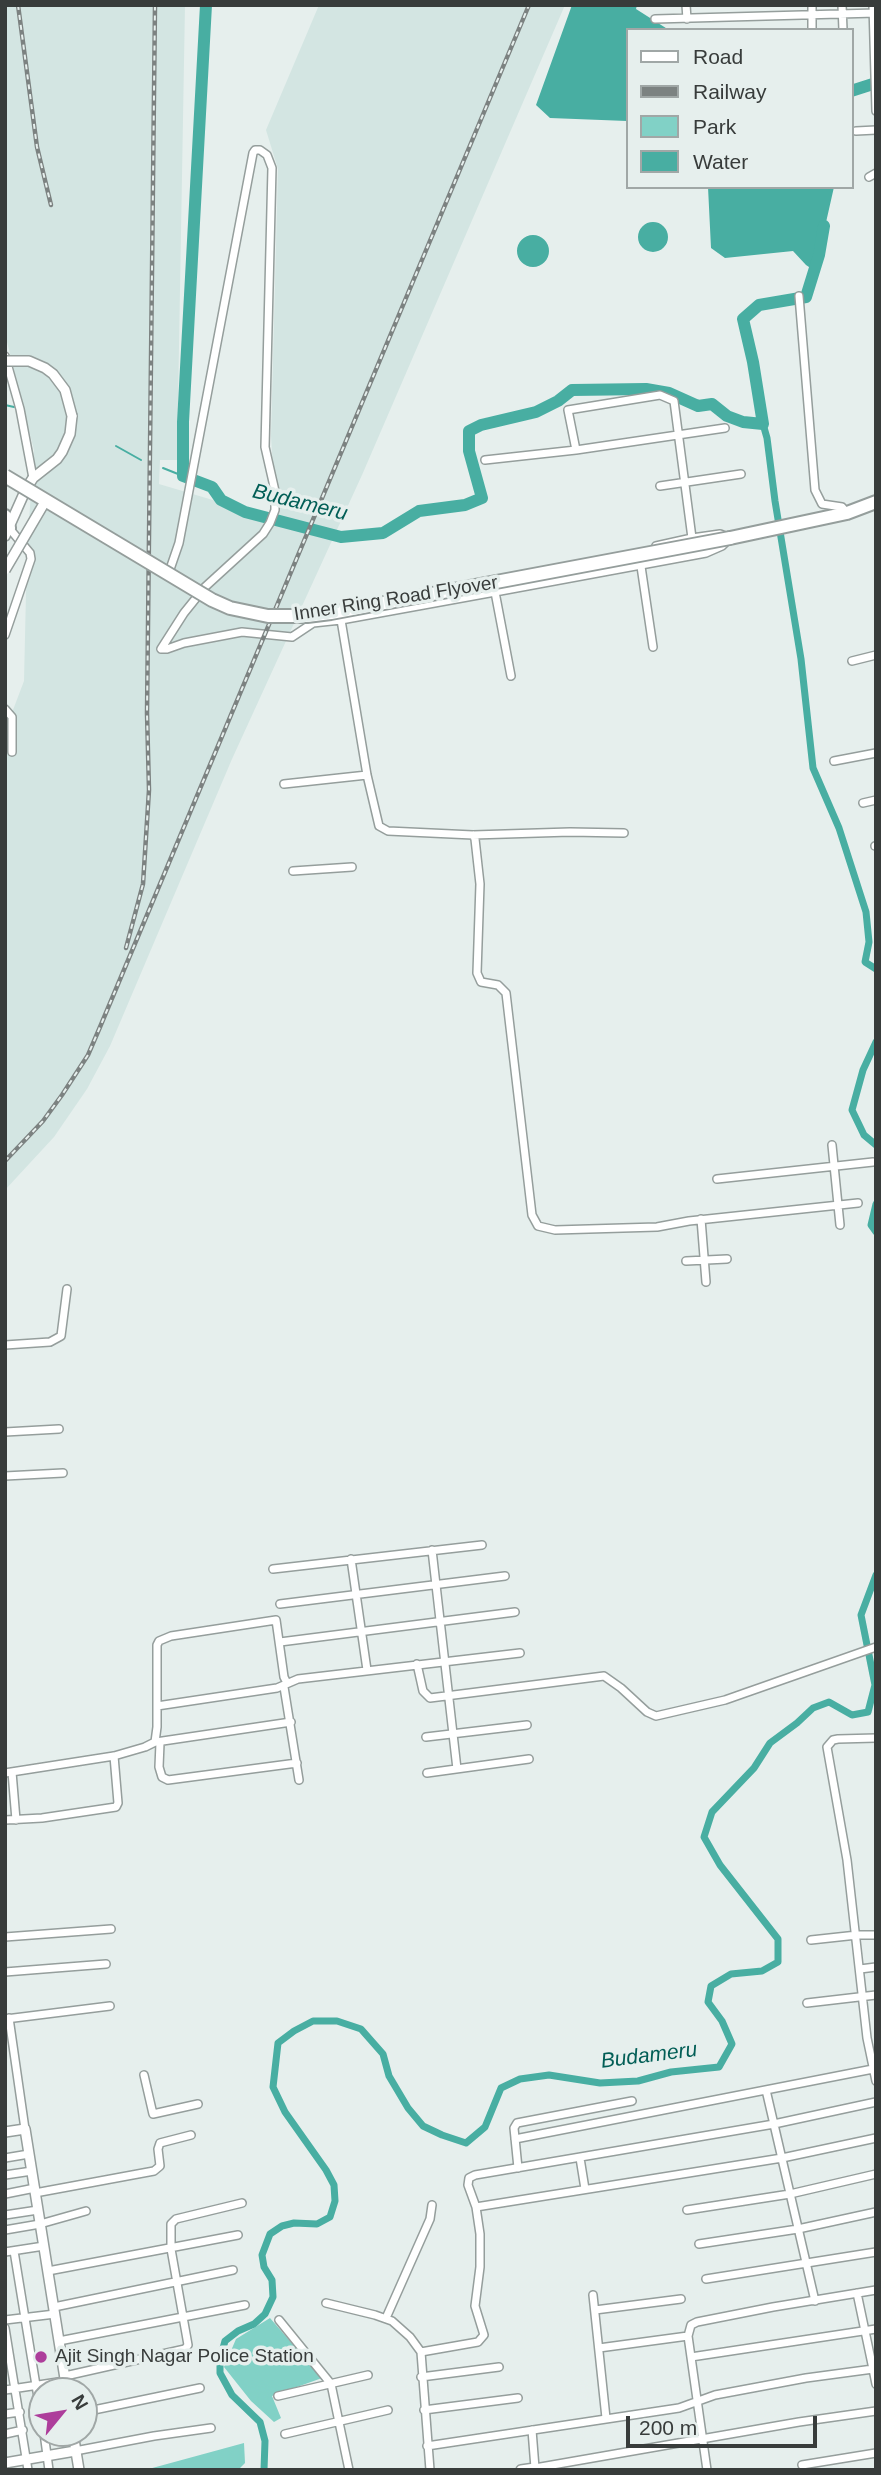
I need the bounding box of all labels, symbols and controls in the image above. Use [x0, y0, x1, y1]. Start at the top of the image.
legend [626, 28, 853, 189]
text: Road [693, 45, 743, 68]
text: Railway [693, 80, 767, 103]
text: Park [693, 115, 736, 138]
text: Water [693, 150, 748, 173]
water label: Budameru [250, 479, 350, 527]
street label: Inner Ring Road Flyover [293, 572, 499, 626]
water label: Budameru [599, 2038, 699, 2074]
place label: Ajit Singh Nagar Police Station [55, 2346, 314, 2368]
marker: Ajit Singh Nagar Police Station [33, 2349, 49, 2365]
north arrow [28, 2377, 98, 2447]
text: N [67, 2391, 92, 2413]
scale bar [629, 2402, 820, 2446]
text: 200 m [639, 2416, 697, 2439]

